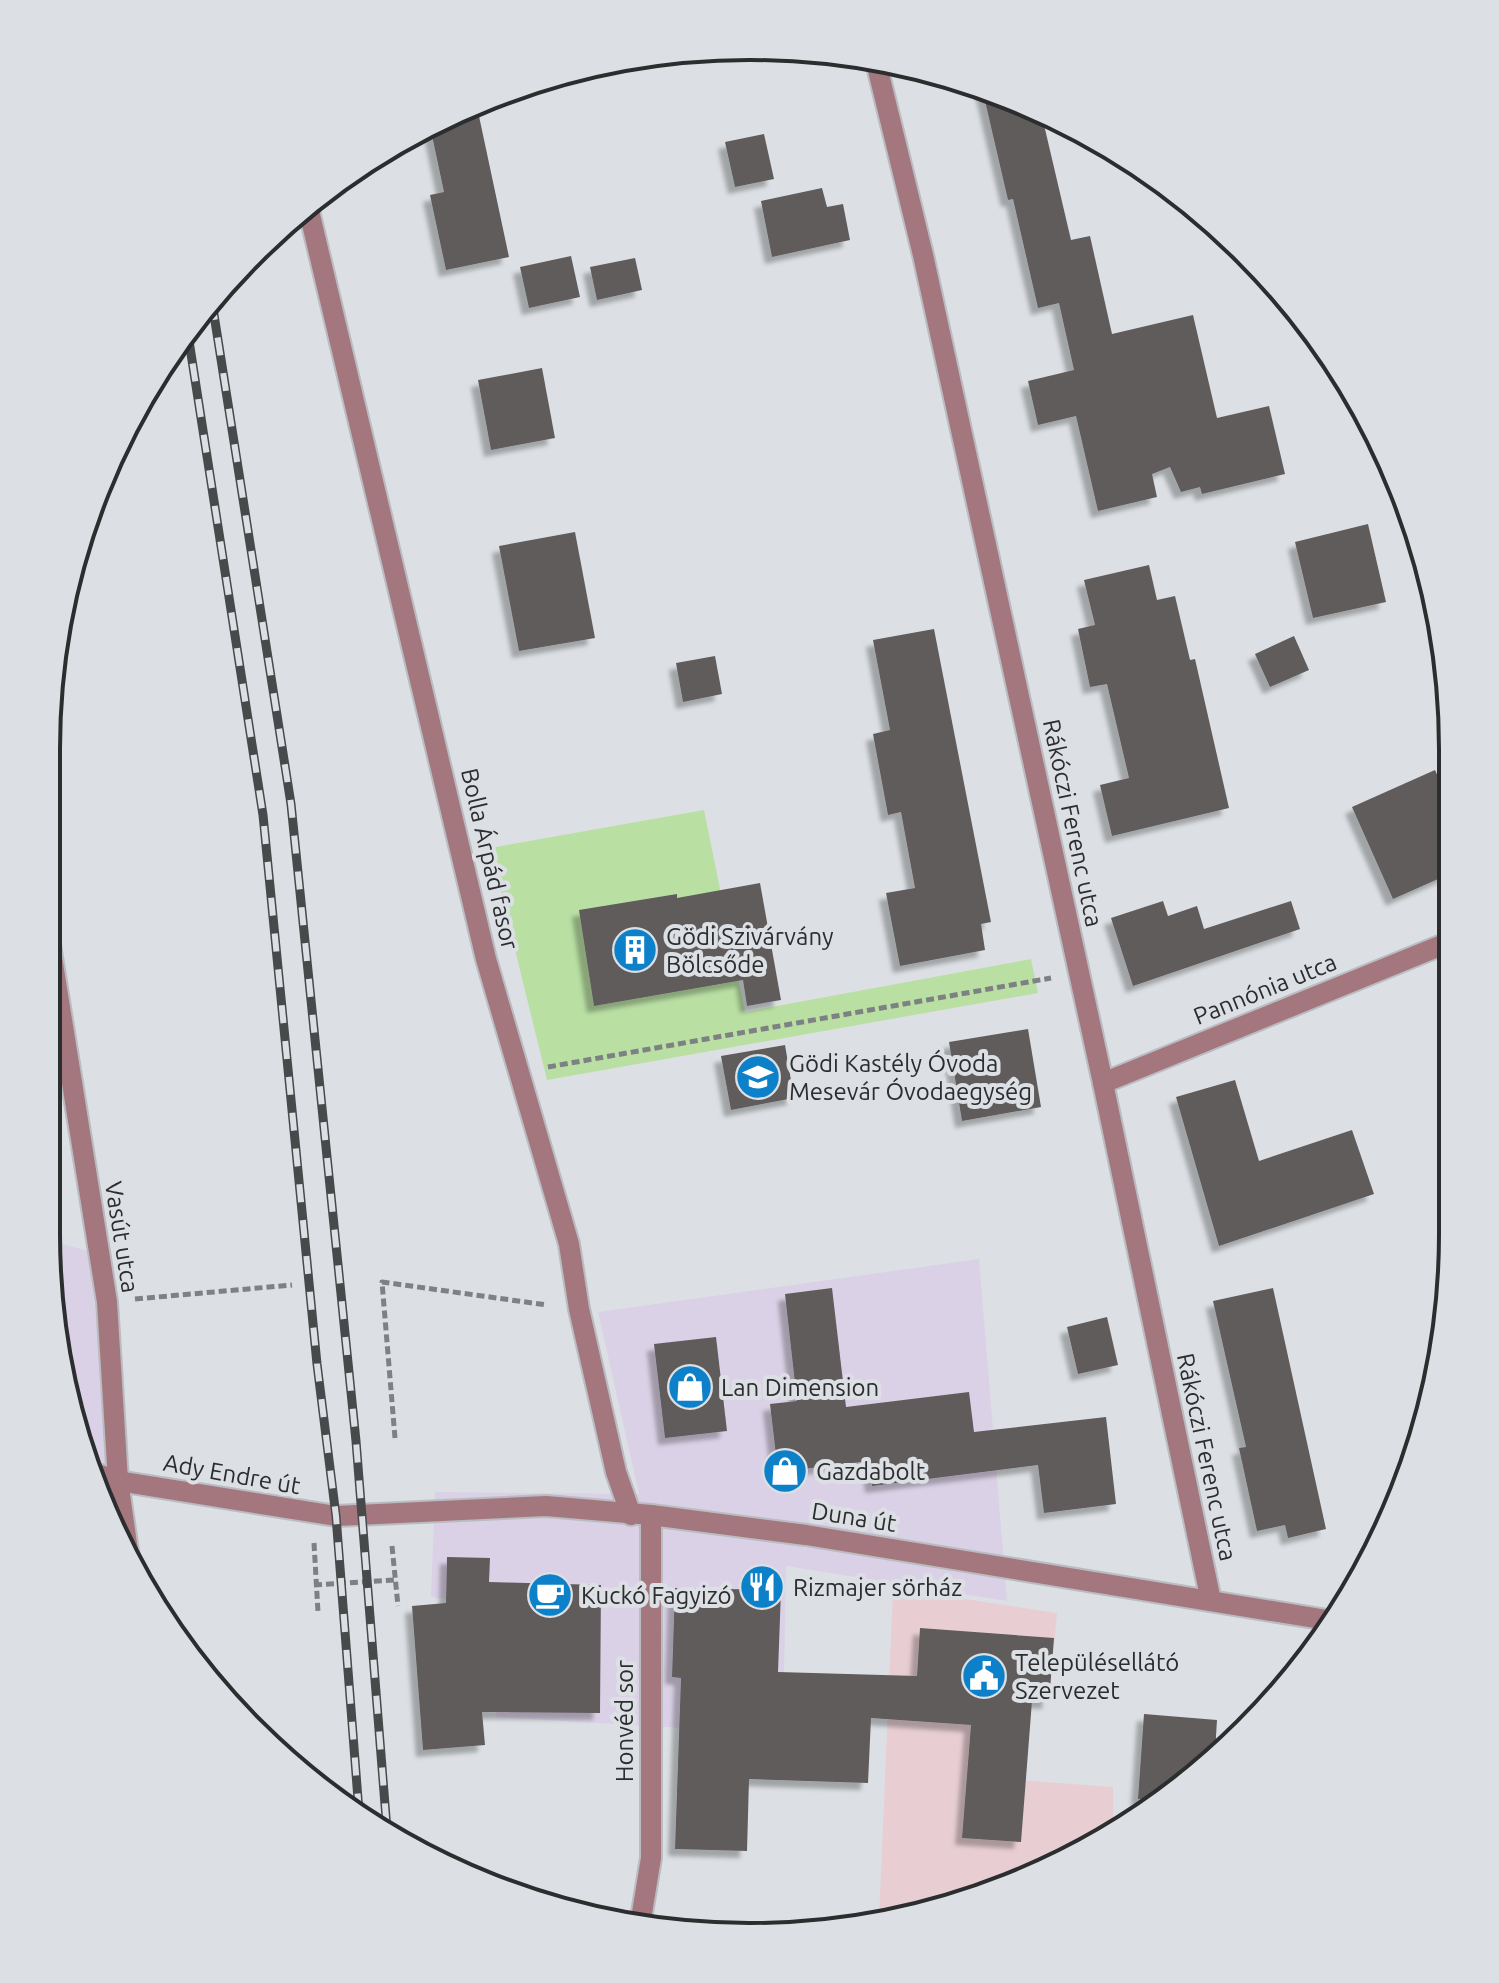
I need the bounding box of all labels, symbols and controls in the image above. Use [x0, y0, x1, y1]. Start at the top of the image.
street label: Rákóczi Ferenc utca [1038, 717, 1108, 929]
street label: Bolla Árpád fasor [456, 765, 525, 952]
place label: Gödi Szivárvány Bölcsőde [666, 923, 834, 978]
building icon: Gödi Szivárvány Bölcsőde [611, 926, 659, 974]
street label: Pannónia utca [1190, 948, 1340, 1030]
place label: Gödi Kastély Óvoda Mesevár Óvodaegység [789, 1049, 1032, 1105]
school or university icon: Gödi Kastély Óvoda Mesevár Óvodaegység [734, 1053, 782, 1101]
street label: Vasút utca [100, 1179, 144, 1295]
street label: Rákóczi Ferenc utca [1172, 1351, 1242, 1563]
shop icon: Lan Dimension [666, 1363, 714, 1411]
place label: Lan Dimension [721, 1374, 879, 1401]
shop icon: Gazdabolt [761, 1447, 809, 1495]
street label: Ady Endre út [161, 1449, 303, 1499]
place label: Gazdabolt [816, 1458, 926, 1485]
street label: Duna út [810, 1497, 899, 1537]
restaurant icon: Rizmajer sörház [738, 1563, 786, 1611]
cafe icon: Kuckó Fagyizó [526, 1571, 574, 1619]
place label: Rizmajer sörház [793, 1574, 962, 1601]
place label: Kuckó Fagyizó [581, 1582, 732, 1609]
place label: Településellátó Szervezet [1015, 1649, 1179, 1704]
public building icon: Településellátó Szervezet [960, 1652, 1008, 1700]
street label: Honvéd sor [611, 1660, 638, 1782]

